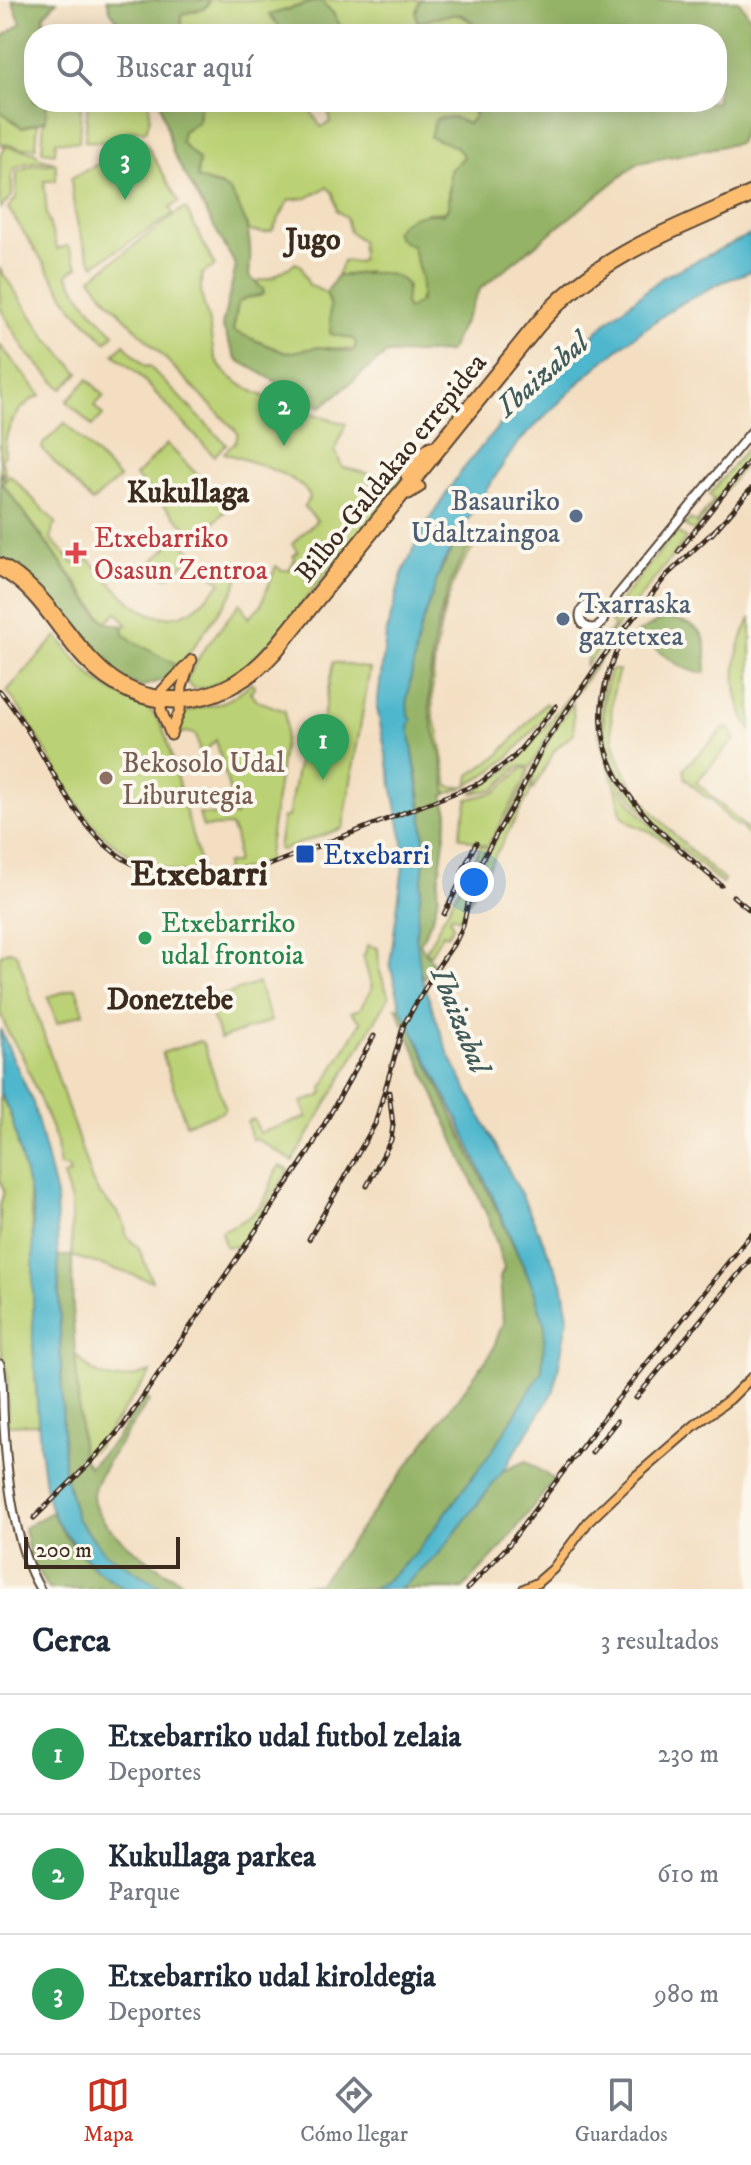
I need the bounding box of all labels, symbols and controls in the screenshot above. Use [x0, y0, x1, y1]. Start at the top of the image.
search box [24, 24, 727, 112]
icon: search [52, 46, 96, 90]
text: Buscar aquí [116, 50, 253, 87]
pin: 3 [99, 134, 151, 200]
district label: Jugo [282, 222, 341, 259]
water label: Ibaizabal [488, 323, 599, 427]
street label: Bilbo-Galdakao errepidea [288, 346, 495, 590]
pin: 2 [258, 380, 310, 446]
district label: Kukullaga [127, 475, 251, 512]
place label: Basauriko Udaltzaingoa [411, 484, 560, 551]
marker: Basauriko Udaltzaingoa [567, 507, 585, 525]
place label: Etxebarriko Osasun Zentroa [94, 521, 268, 588]
marker: Etxebarriko Osasun Zentroa [65, 542, 87, 564]
place label: Txarraska gaztetxea [579, 587, 691, 654]
marker: Txarraska gaztetxea [554, 610, 572, 628]
pin: 1 [297, 714, 349, 780]
place label: Bekosolo Udal Liburutegia [122, 746, 285, 813]
marker: Bekosolo Udal Liburutegia [97, 769, 115, 787]
place label: Etxebarri [323, 838, 430, 873]
marker: Etxebarri [294, 843, 316, 865]
district label: Etxebarri [130, 852, 268, 897]
your location [454, 862, 494, 902]
place label: Etxebarriko udal frontoia [161, 906, 304, 973]
marker: Etxebarriko udal frontoia [136, 929, 154, 947]
water label: Ibaizabal [421, 961, 499, 1082]
district label: Doneztebe [107, 982, 234, 1019]
scale bar [24, 1533, 180, 1569]
text: 200 m [36, 1537, 92, 1564]
text: Cerca [32, 1620, 110, 1662]
text: 3 resultados [601, 1625, 719, 1658]
text: Etxebarriko udal futbol zelaia [108, 1719, 461, 1756]
text: 1 [53, 1738, 63, 1771]
text: 230 m [657, 1738, 719, 1771]
text: Deportes [108, 1756, 201, 1789]
text: Kukullaga parkea [108, 1839, 316, 1876]
text: 2 [52, 1858, 64, 1891]
text: 610 m [657, 1858, 719, 1891]
text: Parque [108, 1876, 180, 1909]
text: Etxebarriko udal kiroldegia [108, 1959, 436, 1996]
text: 3 [53, 1978, 63, 2011]
text: 980 m [654, 1978, 719, 2011]
text: Deportes [108, 1996, 201, 2029]
tab: Mapa [83, 2073, 133, 2148]
tab: Cómo llegar [300, 2073, 408, 2148]
tab: Guardados [575, 2073, 668, 2148]

